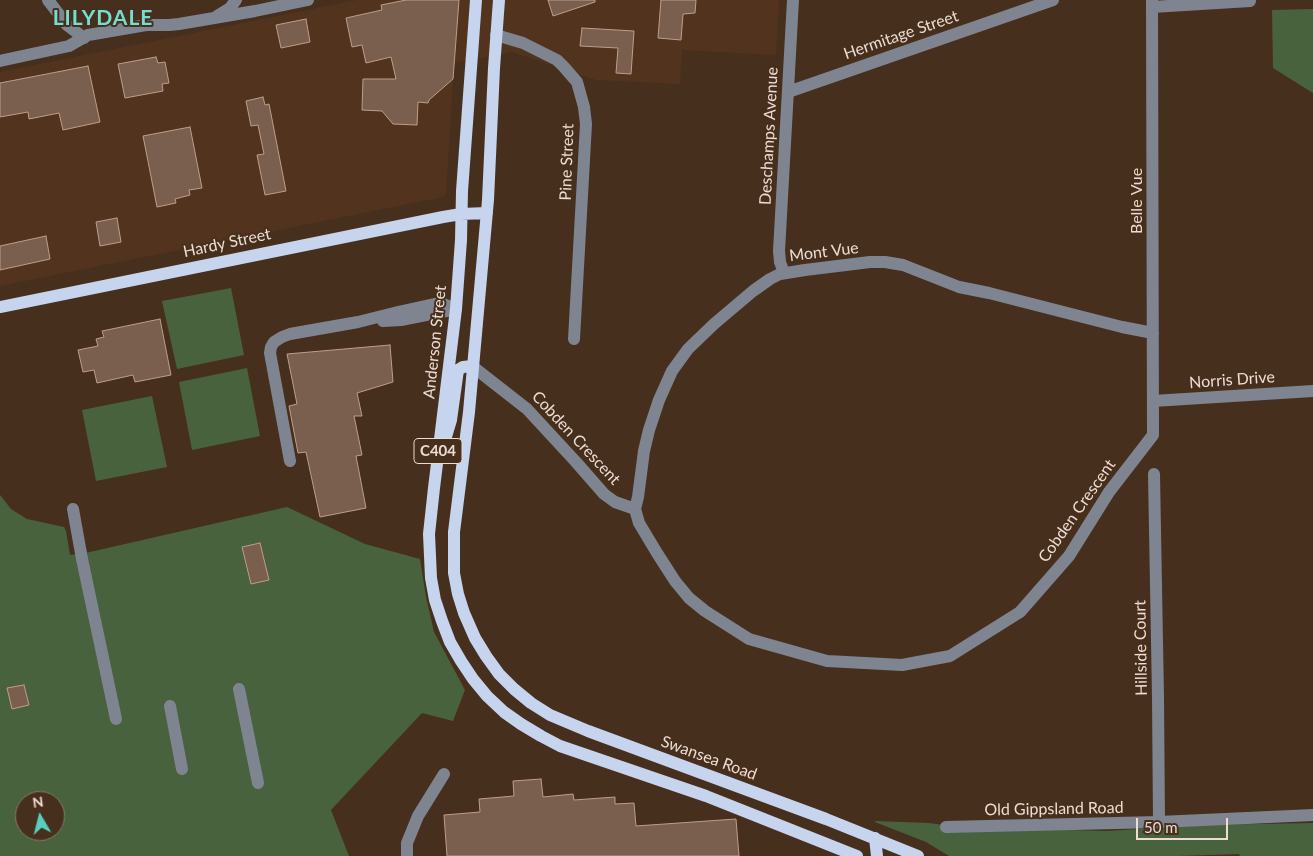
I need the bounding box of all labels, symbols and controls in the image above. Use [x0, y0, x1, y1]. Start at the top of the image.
district label: LILYDALE [52, 5, 154, 31]
street label: Hermitage Street [841, 6, 961, 64]
street label: Deschamps Avenue [756, 67, 782, 205]
street label: Pine Street [556, 123, 578, 201]
street label: Belle Vue [1127, 168, 1147, 234]
street label: Hardy Street [182, 224, 272, 262]
street label: Mont Vue [788, 238, 860, 266]
street label: Anderson Street [419, 284, 451, 400]
street label: Norris Drive [1189, 367, 1275, 393]
street label: Cobden Crescent [528, 387, 624, 489]
road number: C404 [414, 438, 462, 464]
street label: Cobden Crescent [1034, 456, 1120, 566]
street label: Hillside Court [1131, 600, 1151, 696]
street label: Swansea Road [658, 732, 760, 784]
north arrow [15, 791, 65, 841]
text: N [31, 792, 45, 811]
street label: Old Gippsland Road [984, 798, 1124, 820]
scale bar [1138, 808, 1230, 840]
text: 50 m [1144, 818, 1178, 836]

